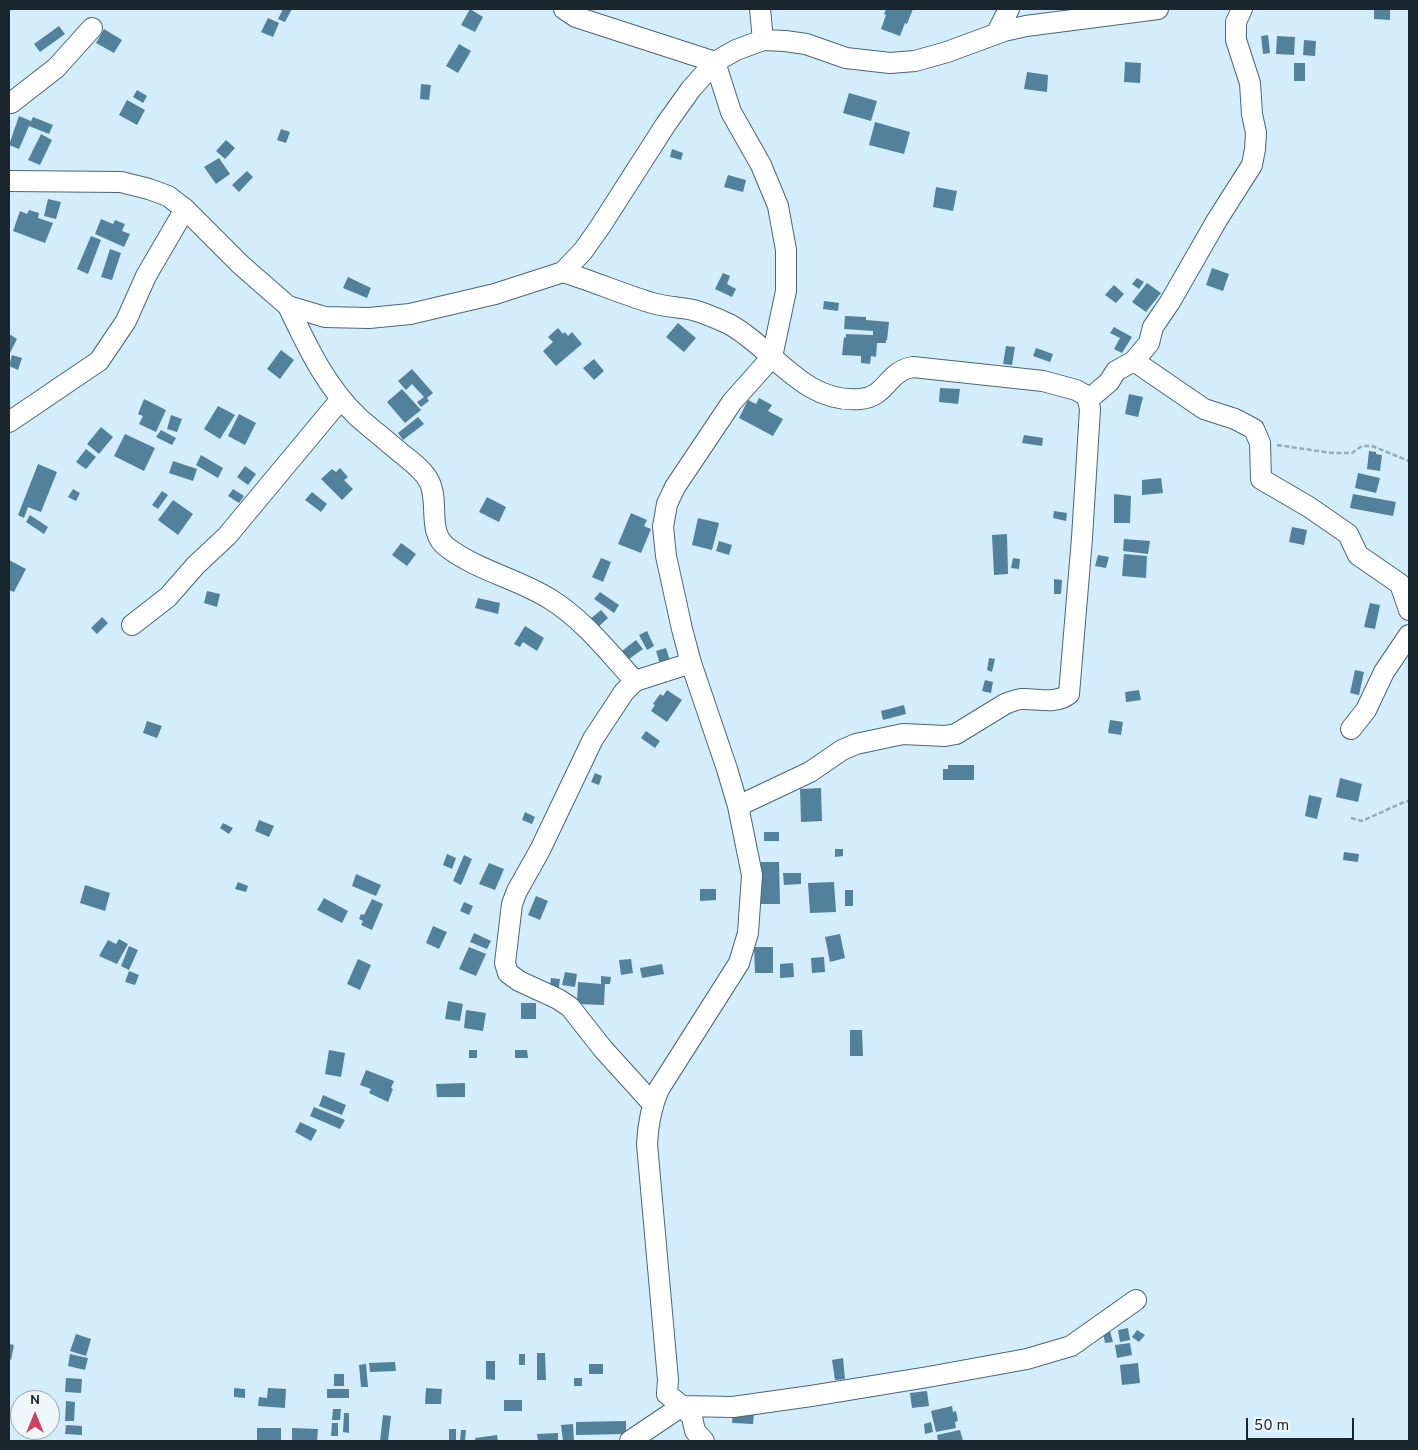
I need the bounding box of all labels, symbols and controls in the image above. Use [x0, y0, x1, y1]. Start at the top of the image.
north arrow [10, 1390, 60, 1440]
text: N [30, 1392, 40, 1409]
scale bar [1248, 1408, 1356, 1440]
text: 50 m [1254, 1417, 1289, 1436]

